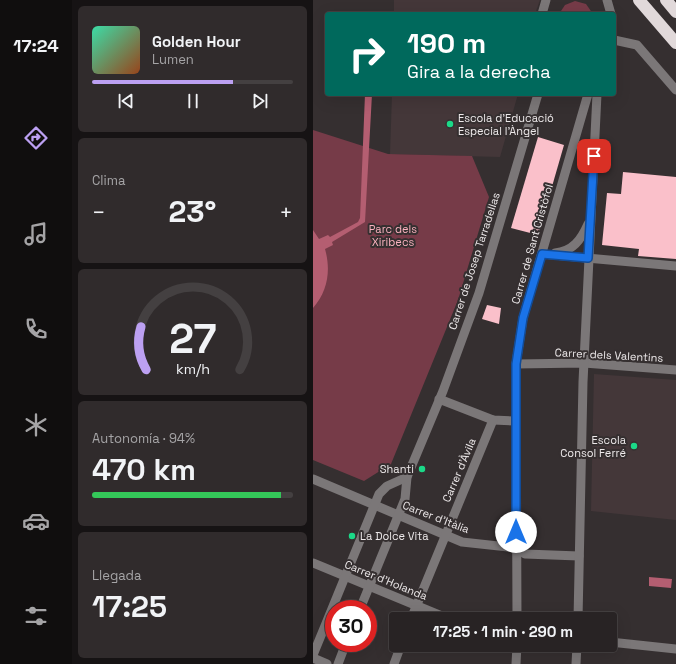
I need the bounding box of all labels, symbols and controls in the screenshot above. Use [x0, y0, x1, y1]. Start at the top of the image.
text: 190 m [407, 25, 486, 61]
icon: right [341, 28, 393, 80]
text: Golden Hour [152, 32, 241, 51]
text: 17:24 [13, 34, 59, 57]
text: Lumen [152, 51, 194, 68]
text: Gira a la derecha [407, 60, 551, 83]
icon: previous [115, 90, 137, 112]
icon: pause [182, 90, 204, 112]
icon: next [249, 90, 271, 112]
place label: Escola d'Educació Especial l'Àngel [458, 111, 554, 138]
marker: Escola d'Educació Especial l'Àngel [445, 119, 455, 129]
icon: directions [22, 124, 50, 152]
pin [577, 139, 611, 173]
icon: arrive [583, 145, 605, 167]
text: Clima [92, 172, 125, 189]
street label: Carrer de Sant Cristòfol [508, 182, 556, 306]
street label: Carrer de Josep Tarradellas [445, 190, 503, 331]
text: 23° [169, 192, 216, 231]
text: − [92, 198, 106, 226]
text: + [279, 198, 293, 226]
icon: music [22, 220, 50, 248]
park label: Parc dels Xiribecs [369, 222, 417, 249]
text: 27 [169, 312, 216, 365]
icon: phone [22, 315, 50, 343]
street label: Carrer dels Valentins [554, 345, 664, 365]
text: km/h [175, 360, 210, 378]
icon: climate [22, 411, 50, 439]
text: Autonomía · 94% [92, 430, 195, 447]
place label: Escola Consol Ferré [560, 433, 627, 460]
street label: Carrer d'Àvila [439, 435, 479, 504]
marker: Escola Consol Ferré [629, 441, 639, 451]
text: 470 km [92, 450, 196, 489]
place label: Shanti [380, 462, 414, 476]
marker: Shanti [417, 464, 427, 474]
street label: Carrer d'Itàlia [401, 498, 472, 536]
icon: car [22, 507, 50, 535]
position arrow [495, 511, 537, 553]
place label: La Dolce Vita [360, 529, 429, 543]
marker: La Dolce Vita [347, 531, 357, 541]
street label: Carrer d'Holanda [343, 557, 430, 603]
text: Llegada [92, 567, 141, 584]
text: 17:25 [92, 587, 167, 626]
speed limit sign: 30 [325, 600, 377, 652]
icon: filters [22, 602, 50, 630]
text: 17:25 · 1 min · 290 m [433, 622, 573, 641]

